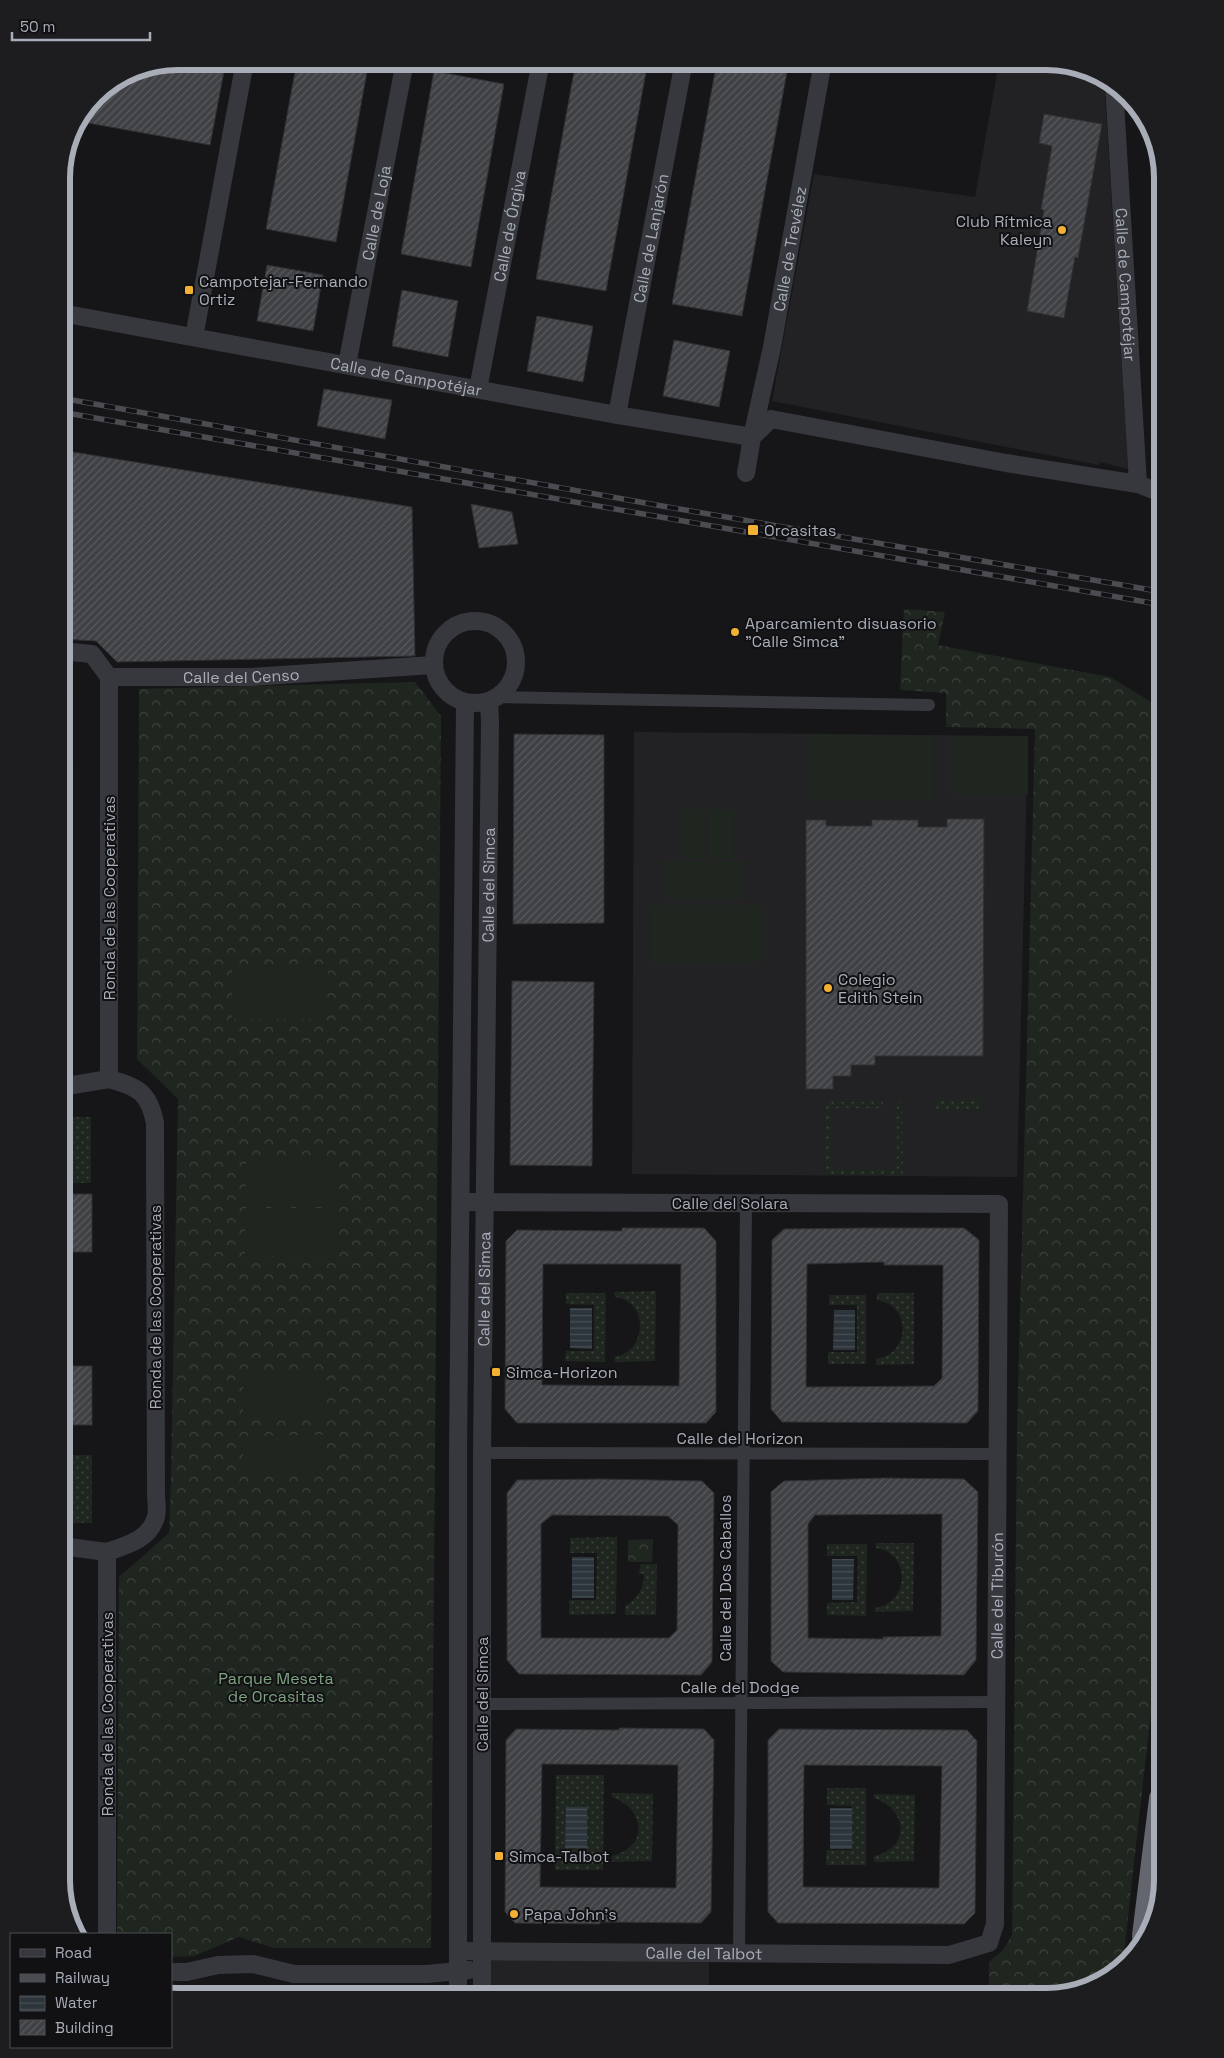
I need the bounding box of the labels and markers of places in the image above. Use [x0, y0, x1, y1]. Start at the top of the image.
place label: Club Rítmica Kaleyn [956, 211, 1052, 250]
marker: Club Rítmica Kaleyn [1056, 224, 1068, 236]
place label: Campotejar-Fernando Ortiz [199, 271, 368, 310]
marker: Campotejar-Fernando Ortiz [183, 284, 195, 296]
place label: Orcasitas [764, 520, 836, 541]
marker: Orcasitas [746, 523, 760, 537]
place label: Aparcamiento disuasorio "Calle Simca" [745, 613, 937, 652]
marker: Aparcamiento disuasorio "Calle Simca" [729, 626, 741, 638]
place label: Colegio Edith Stein [838, 969, 923, 1008]
marker: Colegio Edith Stein [822, 982, 834, 994]
place label: Simca-Horizon [506, 1362, 617, 1383]
marker: Simca-Horizon [490, 1366, 502, 1378]
place label: Simca-Talbot [509, 1846, 609, 1867]
marker: Simca-Talbot [493, 1850, 505, 1862]
place label: Papa John's [524, 1904, 617, 1925]
marker: Papa John's [508, 1908, 520, 1920]

